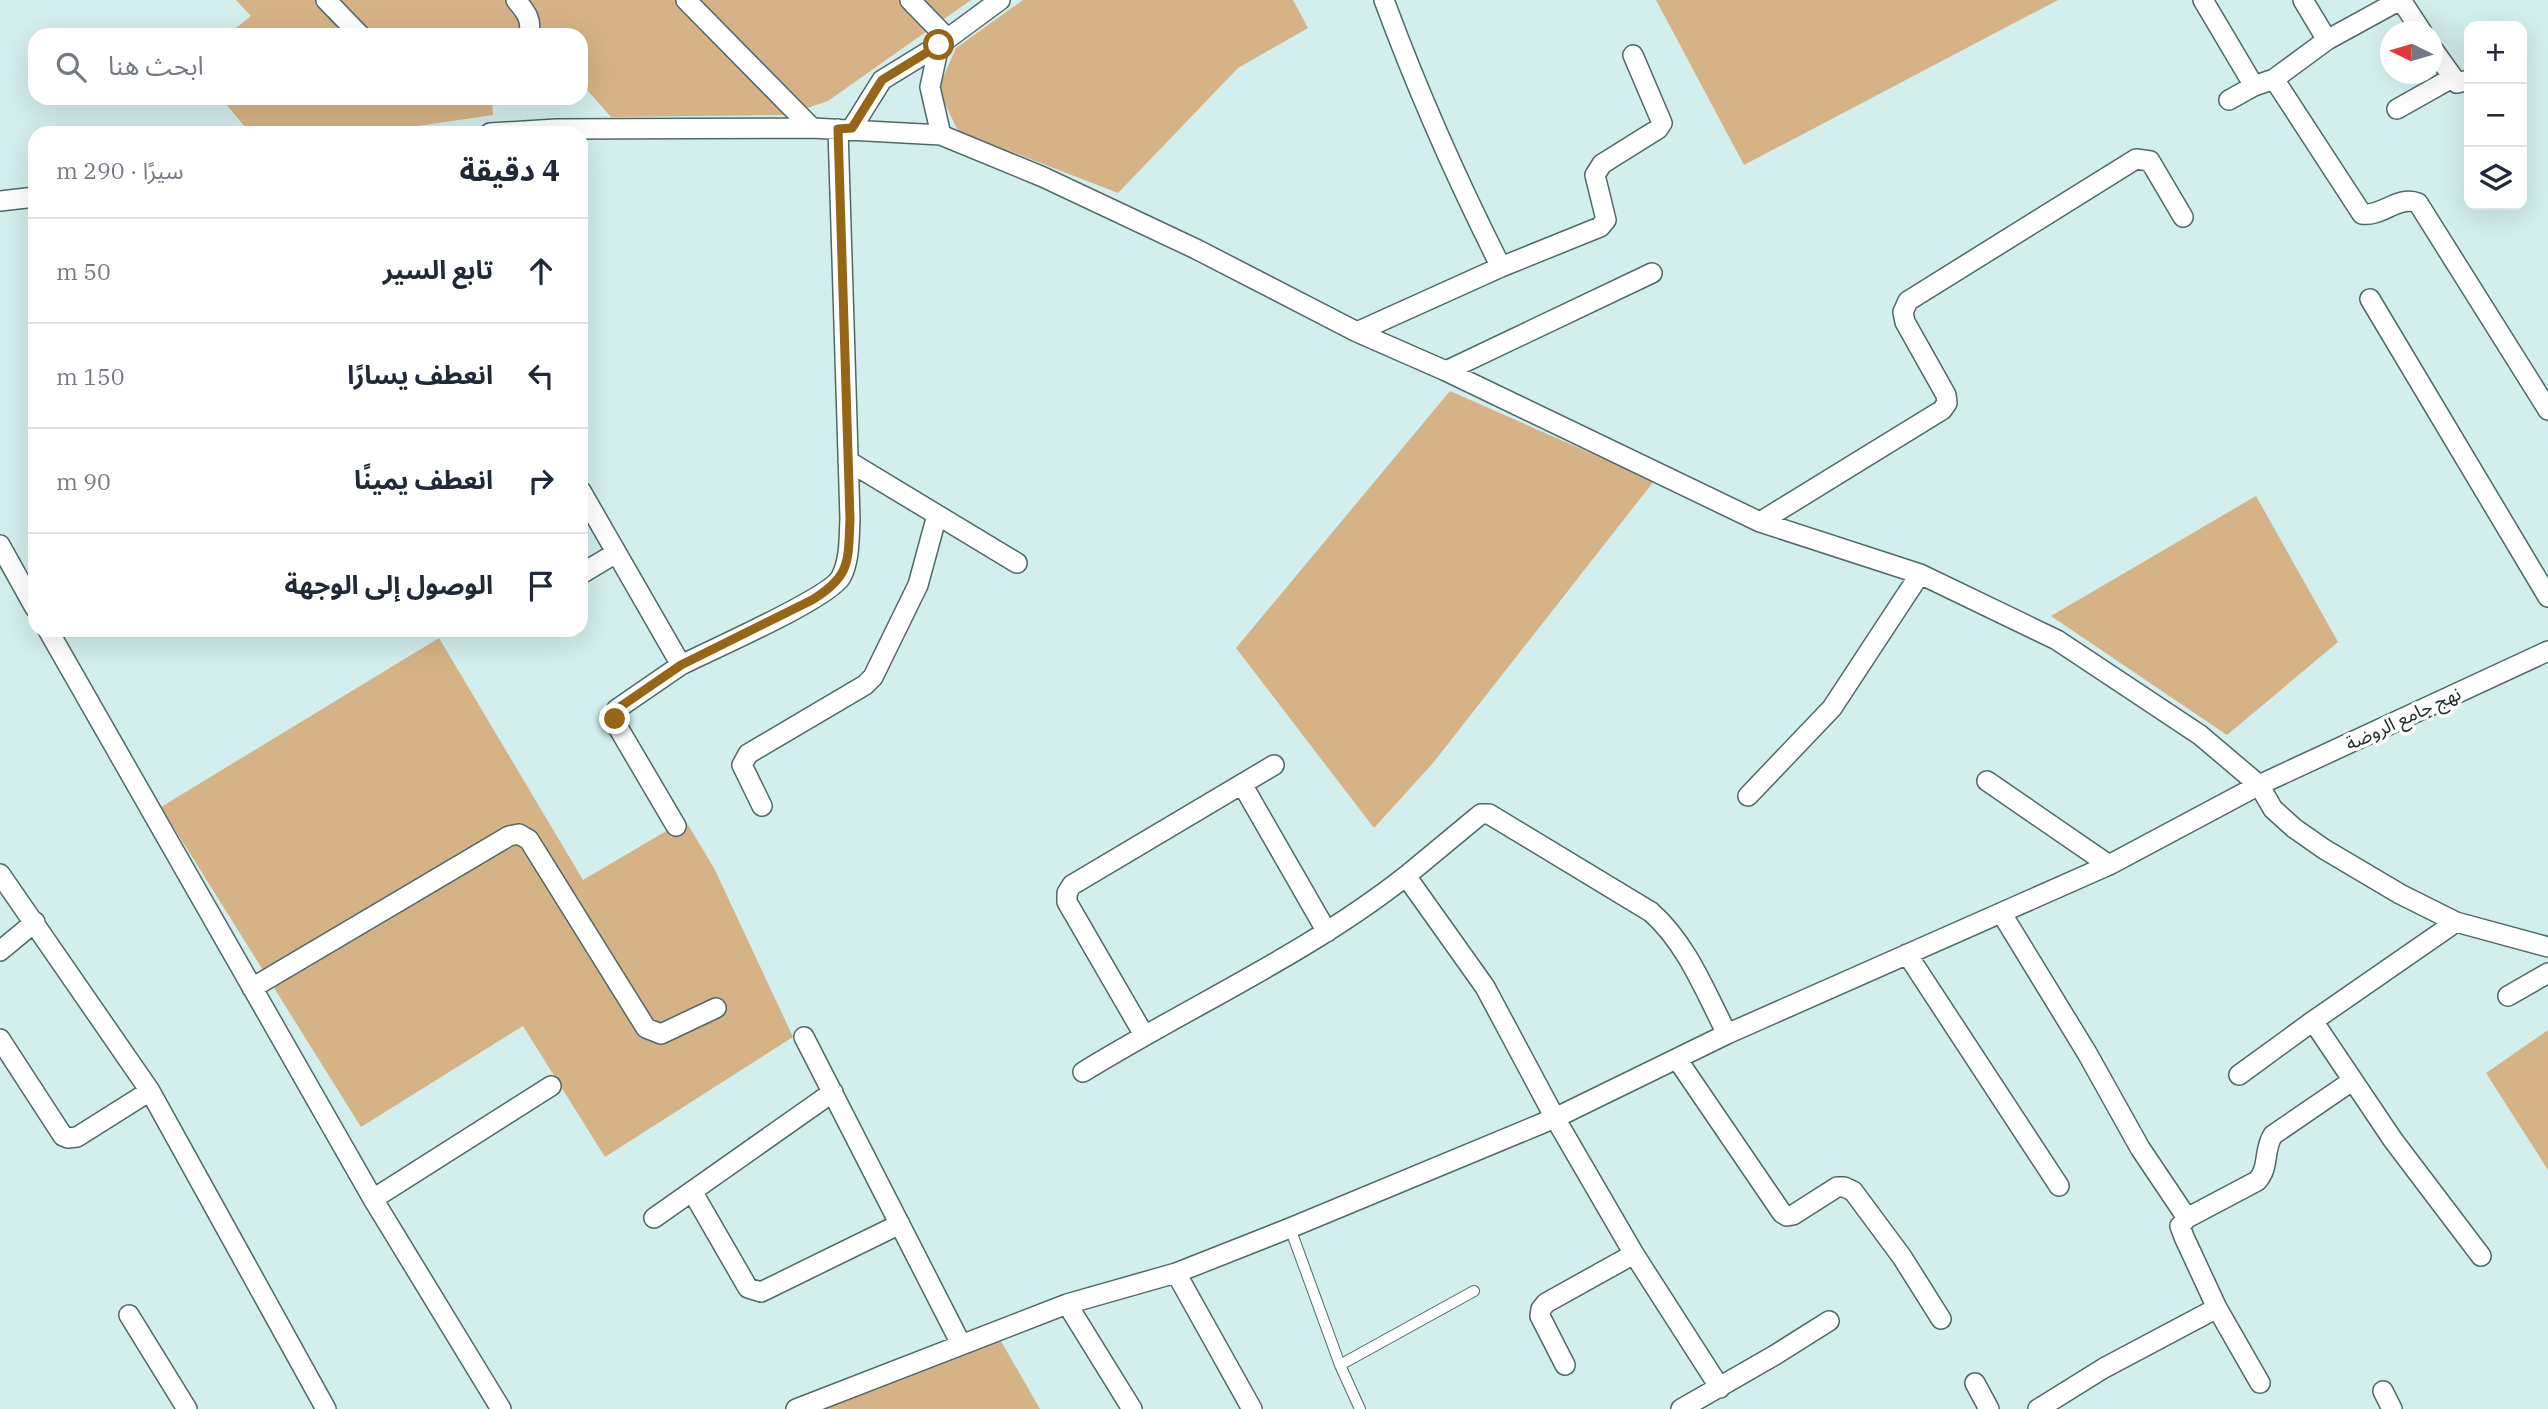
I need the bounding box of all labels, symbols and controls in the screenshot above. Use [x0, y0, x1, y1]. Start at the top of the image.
north arrow [2380, 21, 2443, 84]
map controls [2464, 21, 2527, 210]
button: + [2464, 21, 2527, 84]
search box [28, 28, 588, 105]
route start [923, 29, 954, 60]
icon: search [52, 48, 90, 86]
text: ابحث هنا [108, 48, 204, 82]
button: − [2464, 84, 2527, 147]
button: layers [2464, 147, 2527, 210]
text: 4 دقيقة [460, 150, 560, 189]
text: سيرًا · 290 m [56, 155, 183, 185]
text: تابع السير [383, 252, 493, 286]
icon: ahead [522, 252, 560, 290]
text: 50 m [56, 256, 111, 286]
text: انعطف يسارًا [347, 357, 493, 391]
icon: left [522, 357, 560, 395]
text: 150 m [56, 361, 125, 391]
text: انعطف يمينًا [354, 462, 493, 496]
icon: right [522, 462, 560, 500]
text: 90 m [56, 466, 111, 496]
text: الوصول إلى الوجهة [285, 567, 493, 601]
icon: arrive [522, 567, 560, 605]
street label: نهج جامع الروضة [2341, 681, 2466, 758]
route end [599, 703, 630, 734]

